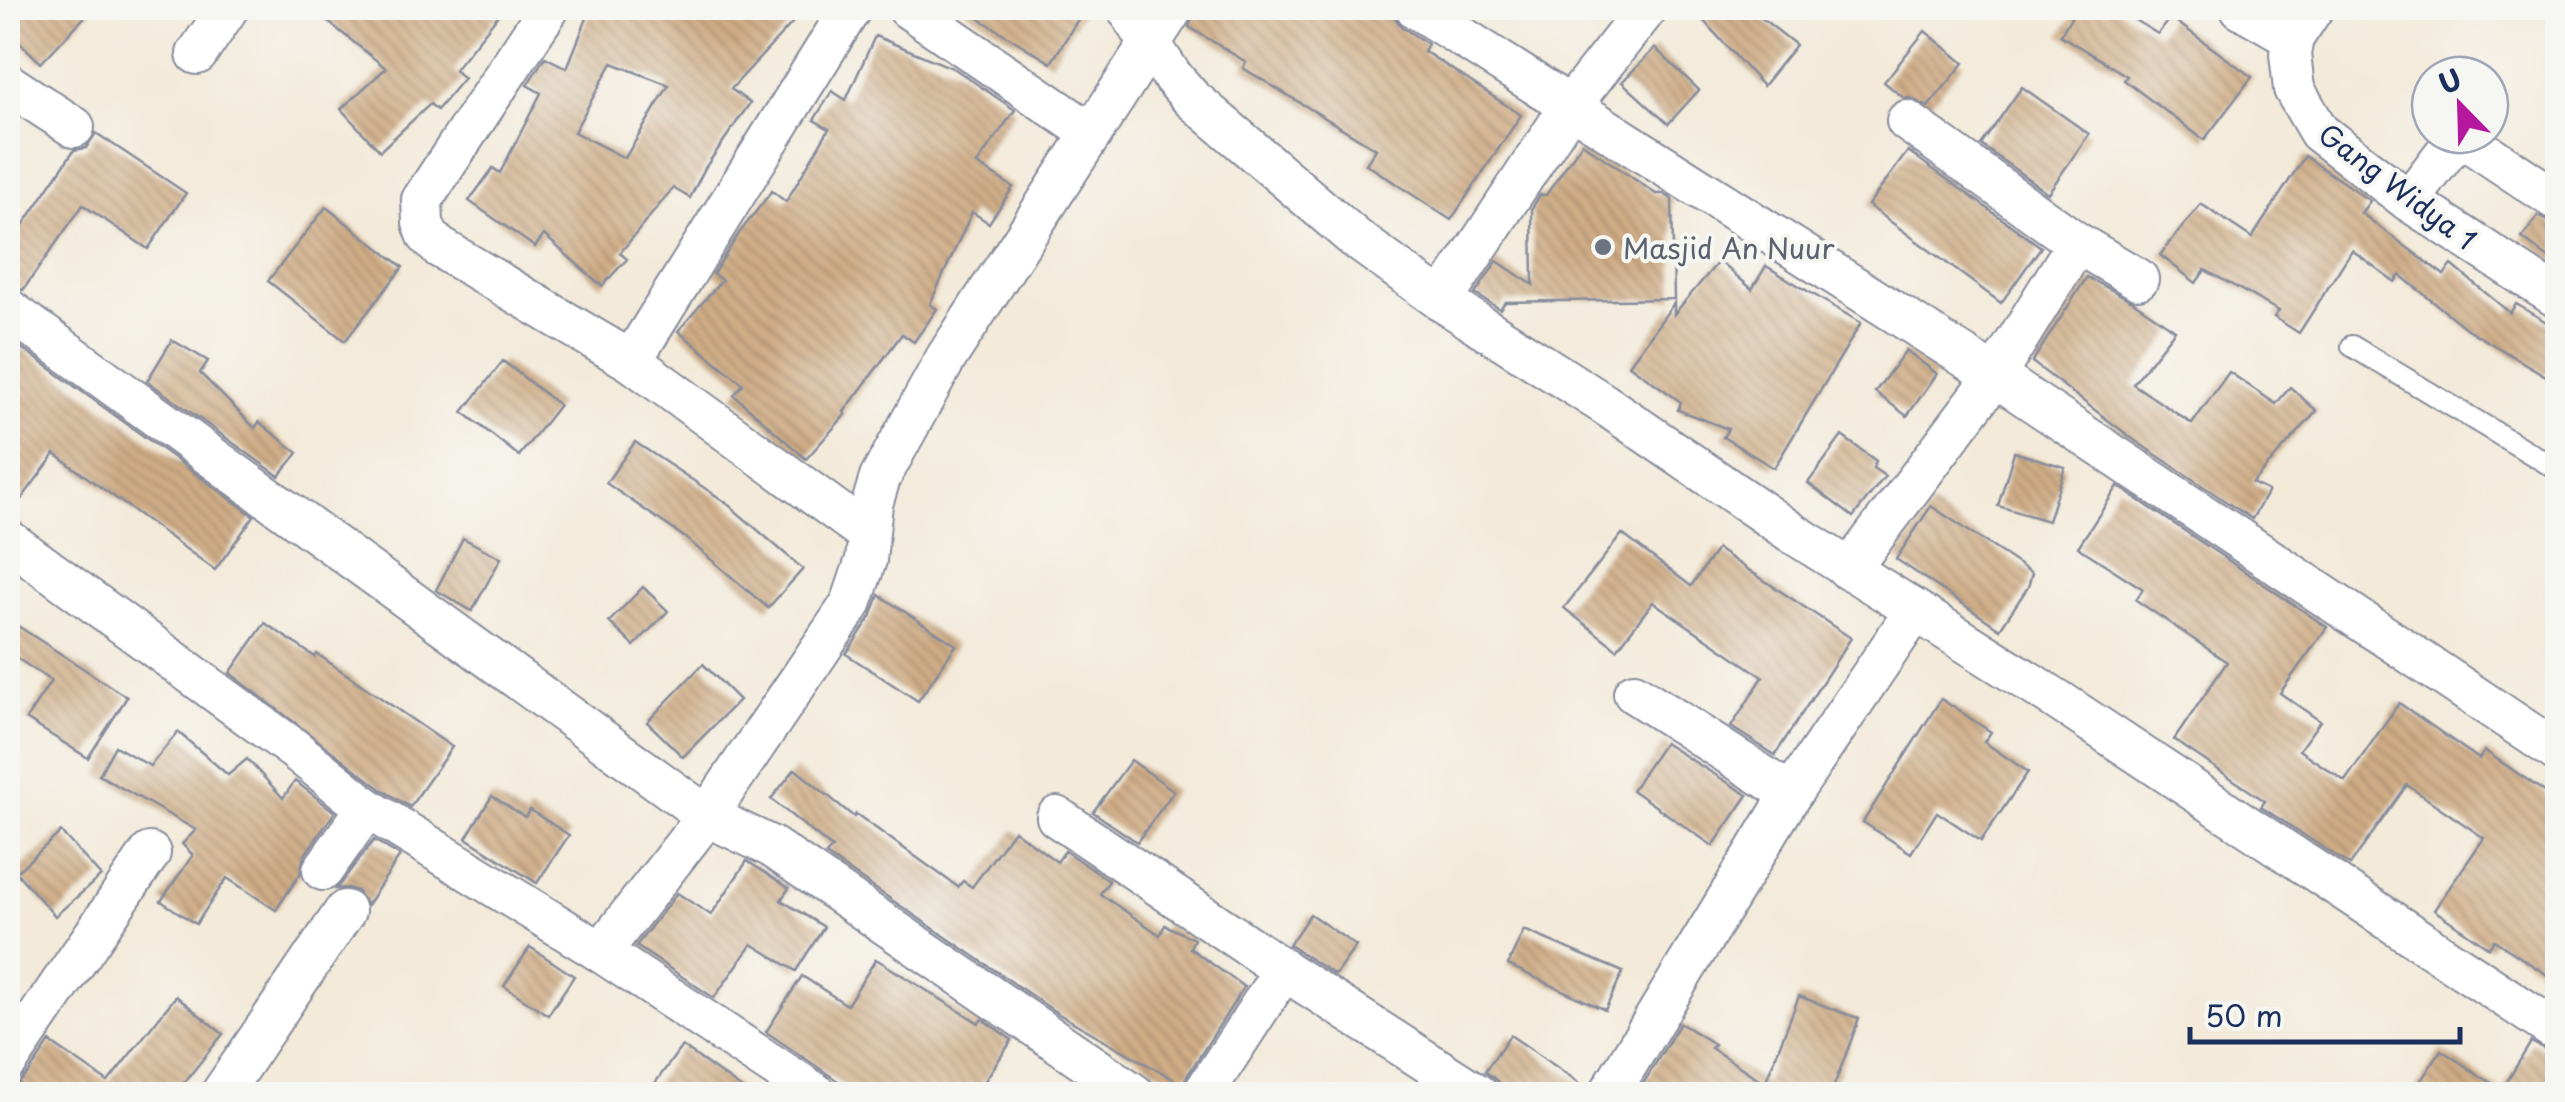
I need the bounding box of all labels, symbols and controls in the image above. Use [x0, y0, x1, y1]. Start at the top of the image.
north arrow [2410, 55, 2510, 155]
text: U [2431, 57, 2468, 105]
street label: Gang Widya 1 [2310, 112, 2486, 260]
place label: Masjid An Nuur [1623, 226, 1835, 269]
marker: Masjid An Nuur [1592, 236, 1614, 258]
scale bar [2190, 982, 2460, 1044]
text: 50 m [2205, 992, 2283, 1037]

